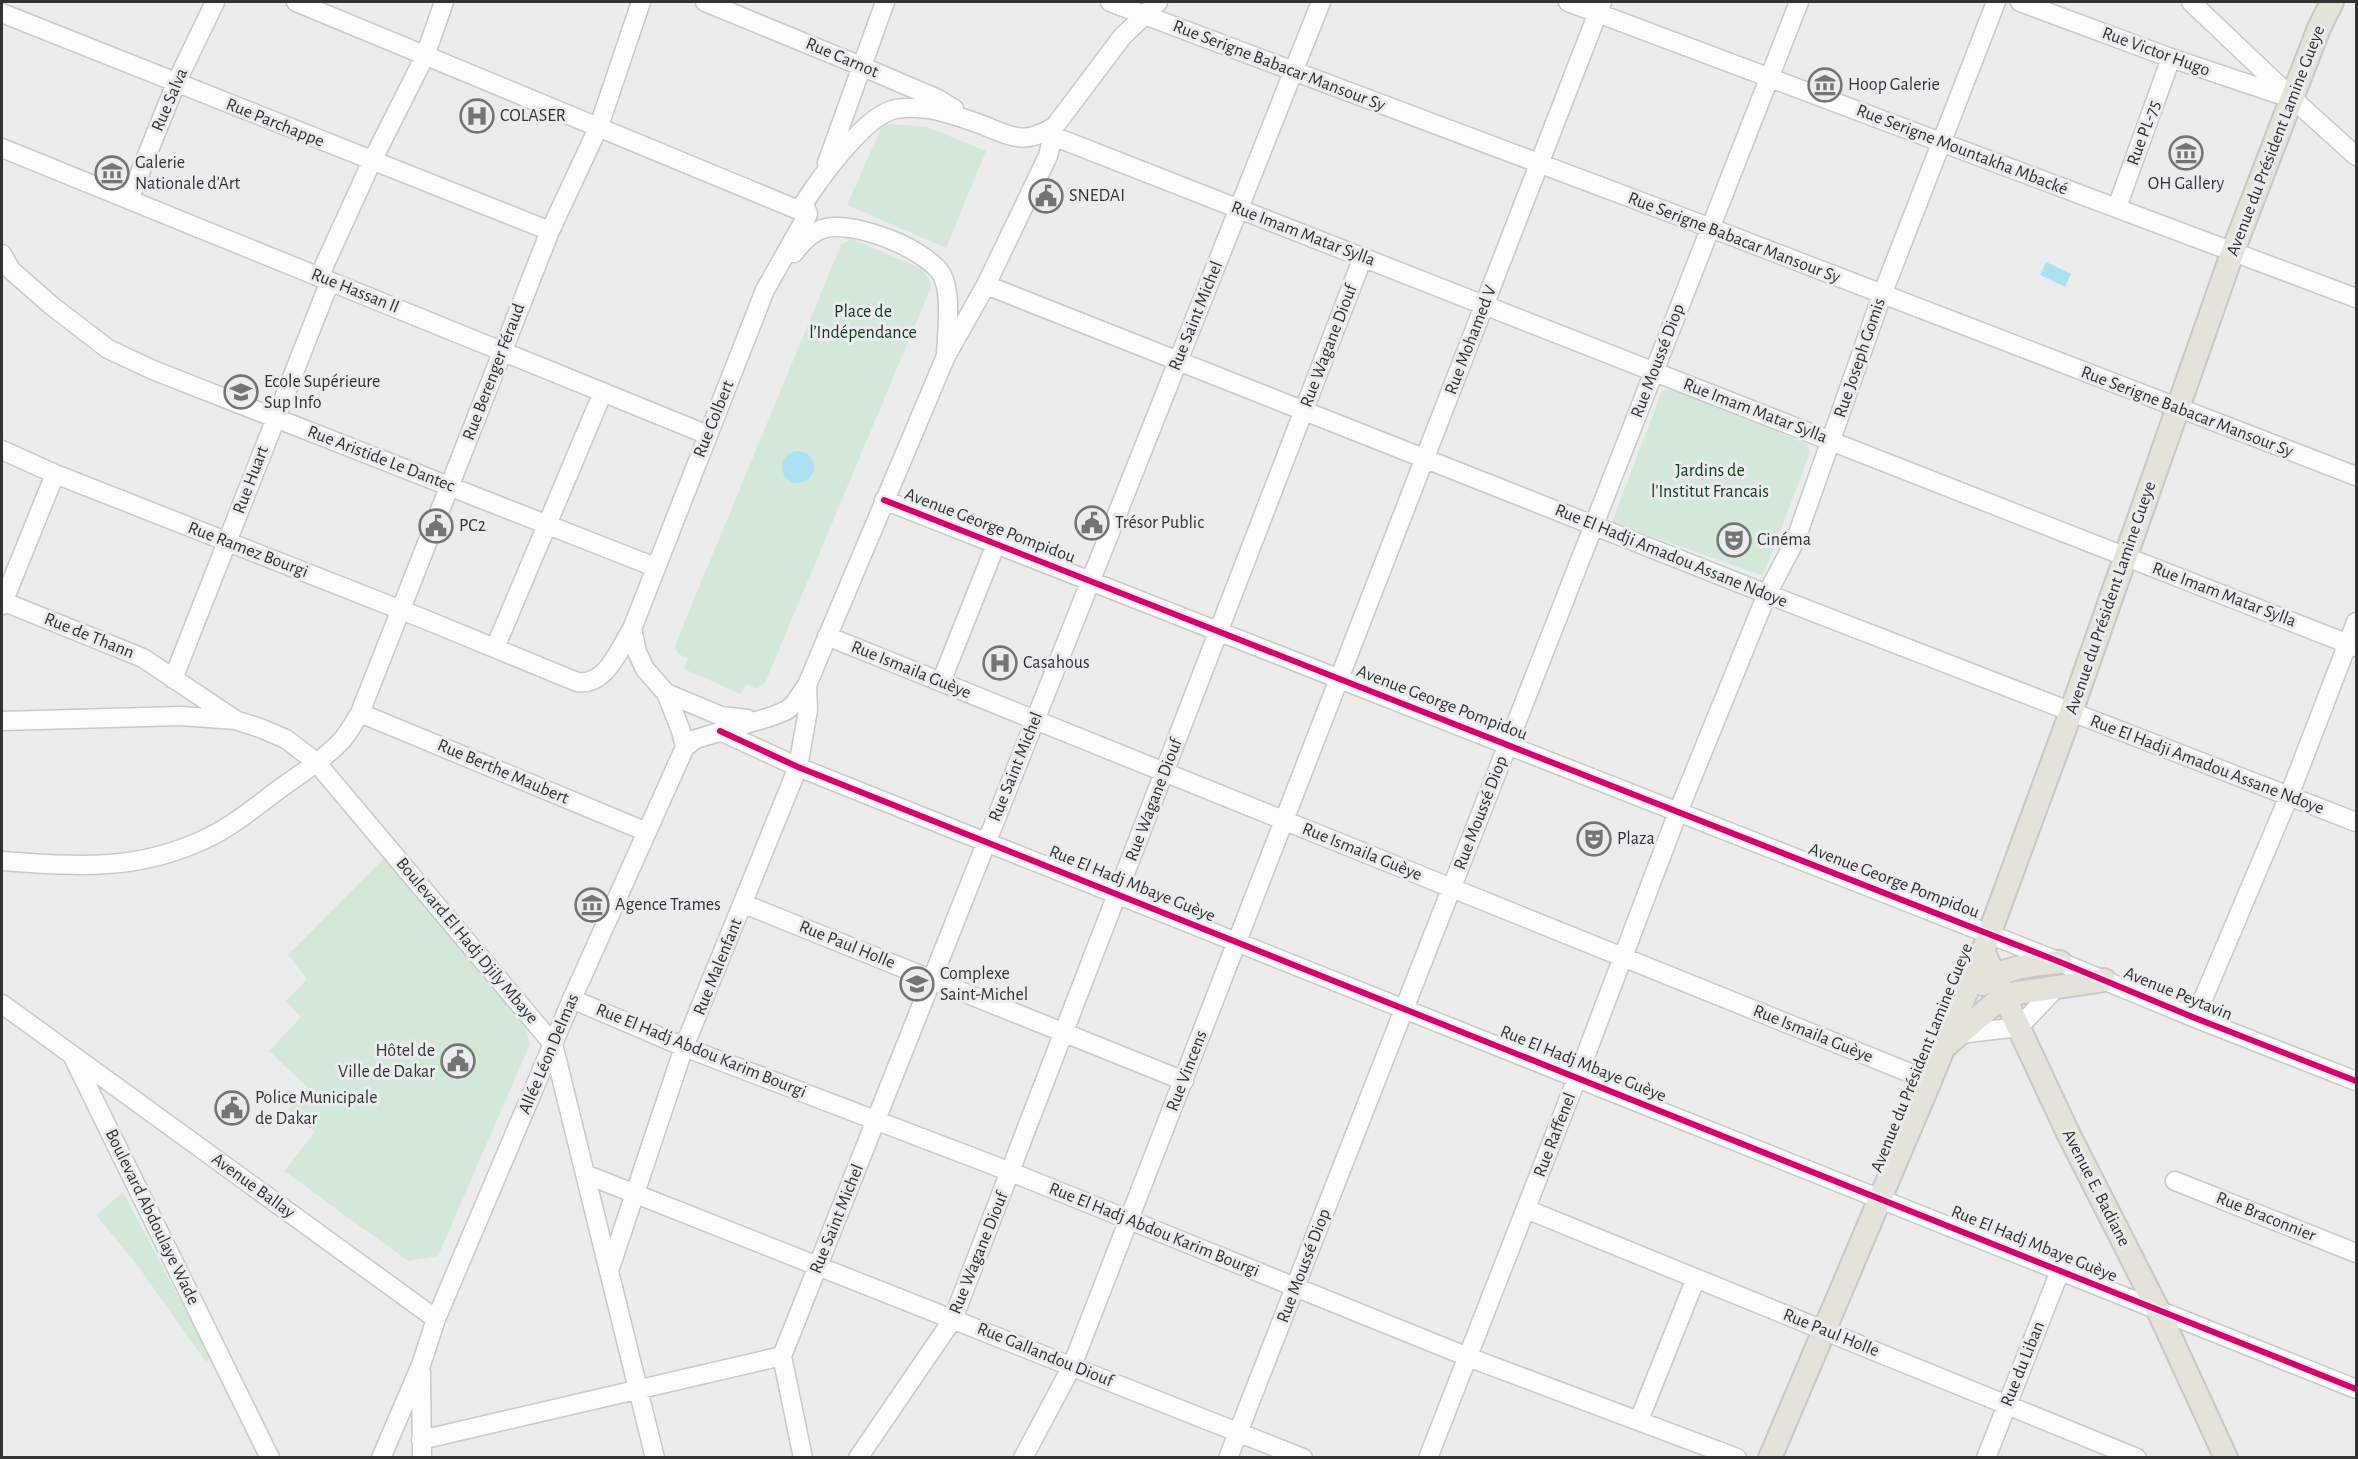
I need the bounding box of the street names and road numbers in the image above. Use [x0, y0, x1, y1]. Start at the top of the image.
street label: Rue Serigne Babacar Mansour Sy [1170, 17, 1388, 115]
street label: Avenue du Président Lamine Gueye [2224, 23, 2328, 259]
street label: Rue Victor Hugo [2100, 24, 2212, 80]
street label: Rue Carnot [803, 35, 881, 81]
street label: Rue Salva [149, 66, 191, 134]
street label: Rue Parchappe [223, 95, 327, 151]
street label: Rue PL-75 [2124, 98, 2164, 168]
street label: Rue Serigne Mountakha Mbacké [1854, 101, 2070, 199]
street label: Rue Serigne Babacar Mansour Sy [1625, 189, 1843, 287]
street label: Rue Imam Matar Sylla [1229, 198, 1377, 270]
street label: Rue Saint Michel [1166, 259, 1226, 373]
street label: Rue Hassan ll [309, 265, 401, 317]
street label: Rue Wagane Diouf [1297, 281, 1361, 410]
street label: Rue Mohamed V [1442, 282, 1500, 397]
street label: Rue Joseph Gomis [1831, 296, 1889, 420]
street label: Rue Berenger Féraud [460, 301, 528, 443]
street label: Rue Moussé Diop [1628, 302, 1688, 420]
street label: Rue Serigne Babacar Mansour Sy [2078, 363, 2296, 461]
street label: Rue Imam Matar Sylla [1681, 375, 1829, 447]
street label: Rue Colbert [690, 378, 738, 460]
street label: Rue Aristide Le Dantec [305, 423, 457, 495]
street label: Rue Huart [230, 443, 272, 516]
street label: Avenue du Président Lamine Gueye [2063, 479, 2159, 717]
street label: Avenue George Pompidou [902, 485, 1078, 567]
street label: Rue El Hadji Amadou Assane Ndoye [1552, 501, 1790, 611]
street label: Rue Ramez Bourgi [185, 519, 311, 581]
street label: Rue Imam Matar Sylla [2150, 559, 2298, 631]
street label: Rue de Thann [42, 610, 136, 662]
street label: Rue Ismaila Guèye [848, 638, 974, 702]
street label: Avenue George Pompidou [1354, 662, 1530, 744]
street label: Rue Saint Michel [986, 710, 1046, 824]
street label: Rue El Hadji Amadou Assane Ndoye [2088, 712, 2326, 818]
street label: Rue Wagane Diouf [1122, 735, 1186, 864]
street label: Rue Berthe Maubert [435, 736, 571, 808]
street label: Rue Moussé Diop [1451, 754, 1511, 872]
street label: Rue Ismaila Guèye [1299, 820, 1425, 884]
street label: Avenue George Pompidou [1806, 840, 1982, 922]
street label: Rue El Hadj Mbaye Guèye [1046, 842, 1218, 926]
street label: Boulevard El Hadj Djily Mbaye [392, 854, 542, 1028]
street label: Rue Malenfant [690, 916, 746, 1018]
street label: Rue Paul Holle [796, 918, 898, 972]
street label: Avenue du Président Lamine Gueye [1868, 941, 1976, 1175]
street label: Avenue Peytavin [2121, 964, 2235, 1024]
street label: Allée Léon Delmas [516, 991, 582, 1117]
street label: Rue El Hadj Abdou Karim Bourgi [593, 1001, 809, 1101]
street label: Rue Ismaila Guèye [1750, 1002, 1876, 1066]
street label: Rue El Hadj Mbaye Guèye [1497, 1022, 1669, 1106]
street label: Rue Vincens [1163, 1028, 1211, 1114]
street label: Rue Raffenel [1531, 1090, 1579, 1180]
street label: Boulevard Abdoulaye Wade [102, 1126, 202, 1308]
street label: Avenue E. Badiane [2059, 1127, 2133, 1249]
street label: Avenue Ballay [208, 1150, 298, 1222]
street label: Rue Saint Michel [807, 1162, 867, 1276]
street label: Rue El Hadj Abdou Karim Bourgi [1046, 1180, 1262, 1280]
street label: Rue Wagane Diouf [946, 1188, 1012, 1317]
street label: Rue Braconnier [2214, 1189, 2319, 1245]
street label: Rue El Hadj Mbaye Guèye [1948, 1202, 2120, 1286]
street label: Rue Moussé Diop [1274, 1207, 1334, 1325]
street label: Rue Paul Holle [1780, 1306, 1882, 1360]
street label: Rue du Liban [1998, 1319, 2048, 1409]
street label: Rue Gallandou Diouf [974, 1320, 1117, 1391]

